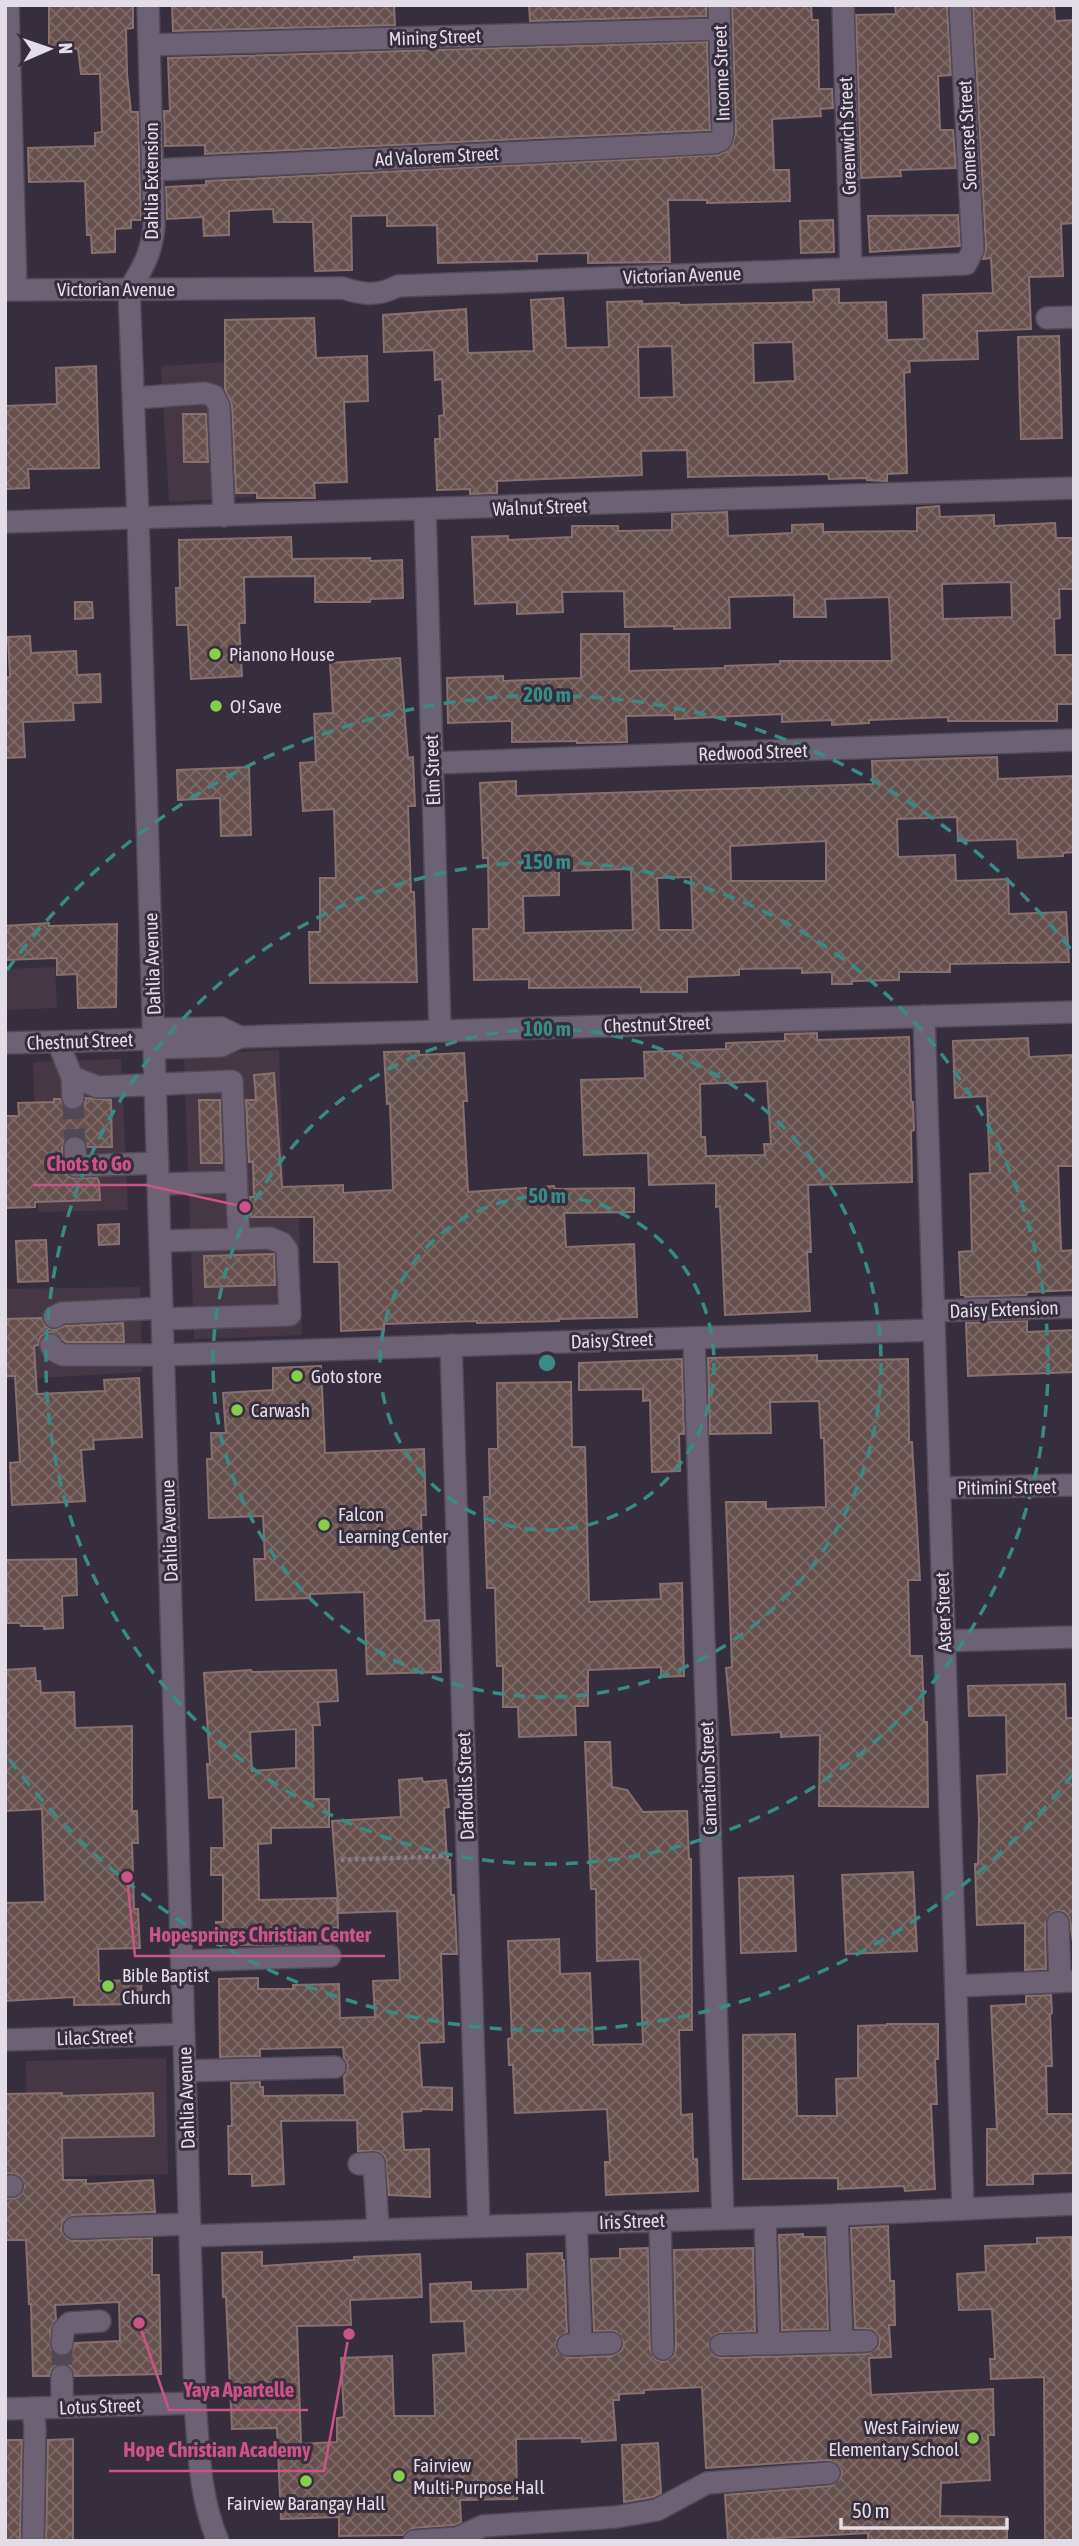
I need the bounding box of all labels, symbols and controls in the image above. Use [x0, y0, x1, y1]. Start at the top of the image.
north arrow [14, 14, 84, 84]
street label: Mining Street [388, 24, 482, 50]
street label: Income Street [708, 24, 734, 122]
text: N [55, 42, 77, 54]
street label: Greenwich Street [834, 77, 860, 195]
street label: Somerset Street [953, 80, 981, 190]
street label: Dahlia Extension [140, 122, 162, 240]
street label: Ad Valorem Street [374, 142, 500, 170]
street label: Victorian Avenue [623, 262, 741, 288]
street label: Victorian Avenue [57, 278, 175, 300]
street label: Walnut Street [492, 494, 588, 520]
place label: Pianono House [229, 643, 335, 665]
marker: Pianono House [207, 646, 223, 662]
text: 200 m [523, 682, 571, 706]
place label: O! Save [230, 695, 282, 717]
marker: O! Save [208, 698, 224, 714]
street label: Elm Street [420, 734, 444, 806]
street label: Redwood Street [698, 739, 808, 765]
text: 150 m [523, 849, 571, 873]
street label: Dahlia Avenue [139, 913, 165, 1015]
street label: Chestnut Street [603, 1011, 711, 1037]
text: 100 m [523, 1016, 571, 1040]
street label: Chestnut Street [26, 1028, 134, 1054]
callout: Chots to Go [33, 1143, 146, 1185]
text: Chots to Go [46, 1151, 132, 1175]
text: 50 m [528, 1183, 566, 1207]
street label: Daisy Extension [949, 1296, 1059, 1322]
street label: Daisy Street [570, 1328, 654, 1352]
centre of rings [535, 1351, 559, 1375]
place label: Goto store [311, 1365, 382, 1387]
marker: Goto store [289, 1368, 305, 1384]
place label: Carwash [251, 1399, 310, 1421]
marker: Carwash [229, 1402, 245, 1418]
street label: Pitimini Street [957, 1475, 1057, 1499]
street label: Dahlia Avenue [156, 1480, 182, 1582]
place label: Falcon Learning Center [338, 1503, 448, 1547]
marker: Falcon Learning Center [316, 1517, 332, 1533]
street label: Aster Street [931, 1572, 955, 1652]
street label: Carnation Street [695, 1721, 721, 1835]
street label: Daffodils Street [452, 1732, 478, 1840]
callout: Hopesprings Christian Center [135, 1914, 385, 1956]
text: Hopesprings Christian Center [149, 1922, 372, 1946]
place label: Bible Baptist Church [122, 1964, 209, 2008]
marker: Bible Baptist Church [100, 1978, 116, 1994]
street label: Lilac Street [56, 2025, 134, 2049]
street label: Dahlia Avenue [173, 2047, 199, 2149]
street label: Iris Street [599, 2209, 665, 2233]
callout: Yaya Apartelle [169, 2368, 308, 2410]
text: Yaya Apartelle [183, 2377, 294, 2401]
street label: Lotus Street [59, 2394, 141, 2418]
place label: West Fairview Elementary School [828, 2416, 960, 2460]
callout: Hope Christian Academy [109, 2429, 324, 2471]
marker: West Fairview Elementary School [965, 2430, 981, 2446]
text: Hope Christian Academy [123, 2437, 311, 2461]
place label: Fairview Multi-Purpose Hall [413, 2454, 544, 2498]
marker: Fairview Multi-Purpose Hall [391, 2468, 407, 2484]
marker: Fairview Barangay Hall [298, 2473, 314, 2489]
scale bar [841, 2486, 1007, 2530]
place label: Fairview Barangay Hall [227, 2492, 385, 2514]
text: 50 m [852, 2498, 890, 2522]

